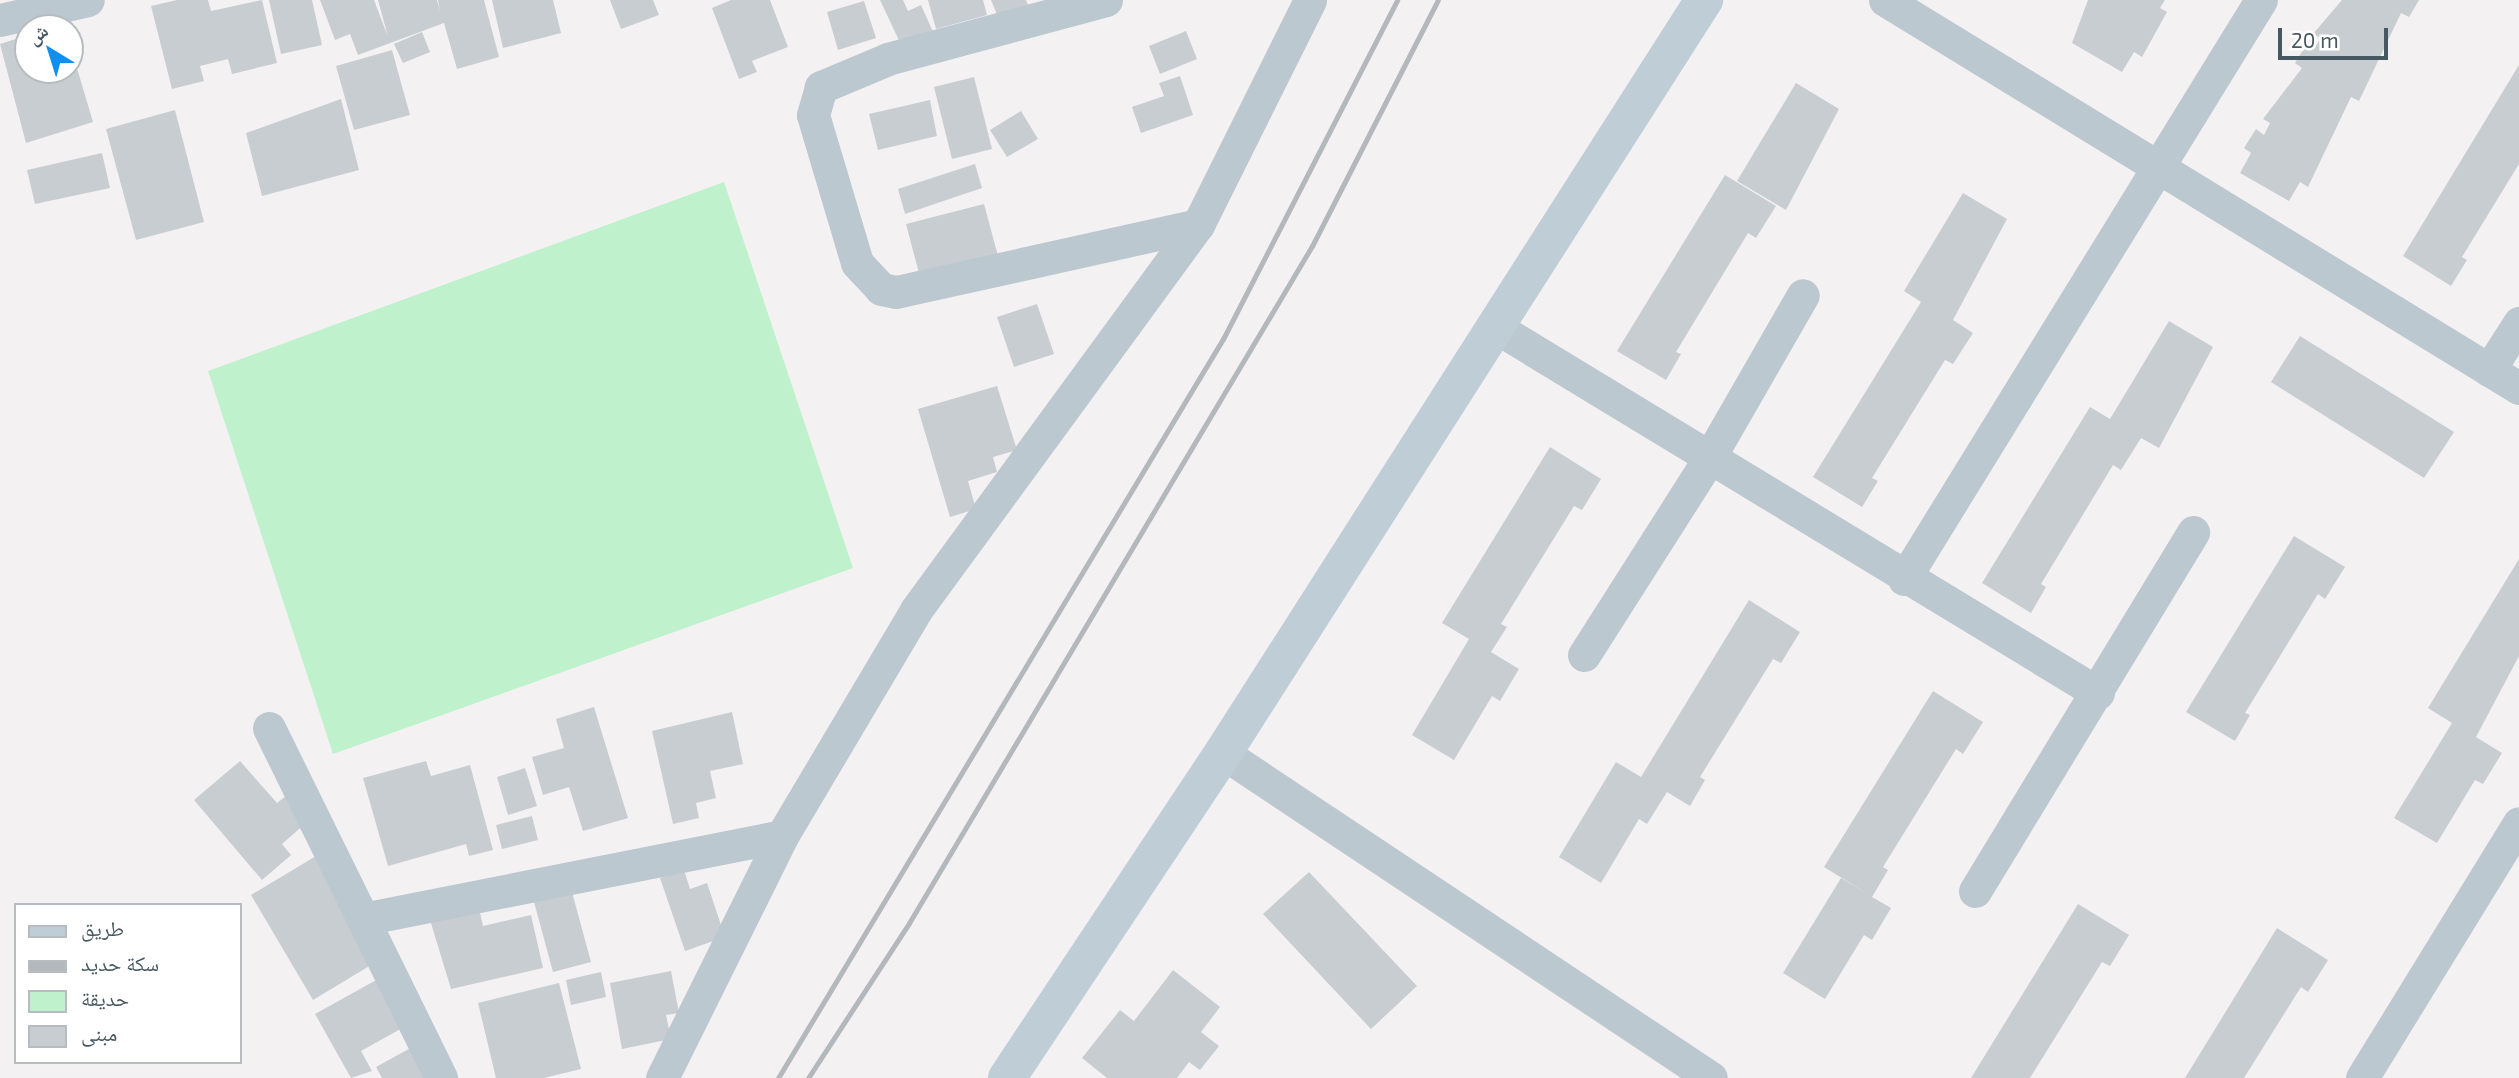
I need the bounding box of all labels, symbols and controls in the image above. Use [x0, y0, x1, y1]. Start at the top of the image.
north arrow [14, 14, 84, 84]
scale bar [2281, 14, 2391, 58]
text: ش [22, 18, 52, 49]
text: 20 m [2291, 27, 2339, 52]
legend [14, 903, 242, 1064]
text: طريق [81, 915, 124, 940]
text: سكة حديد [81, 950, 159, 975]
text: حديقة [81, 985, 129, 1010]
text: مبنى [81, 1020, 117, 1045]

